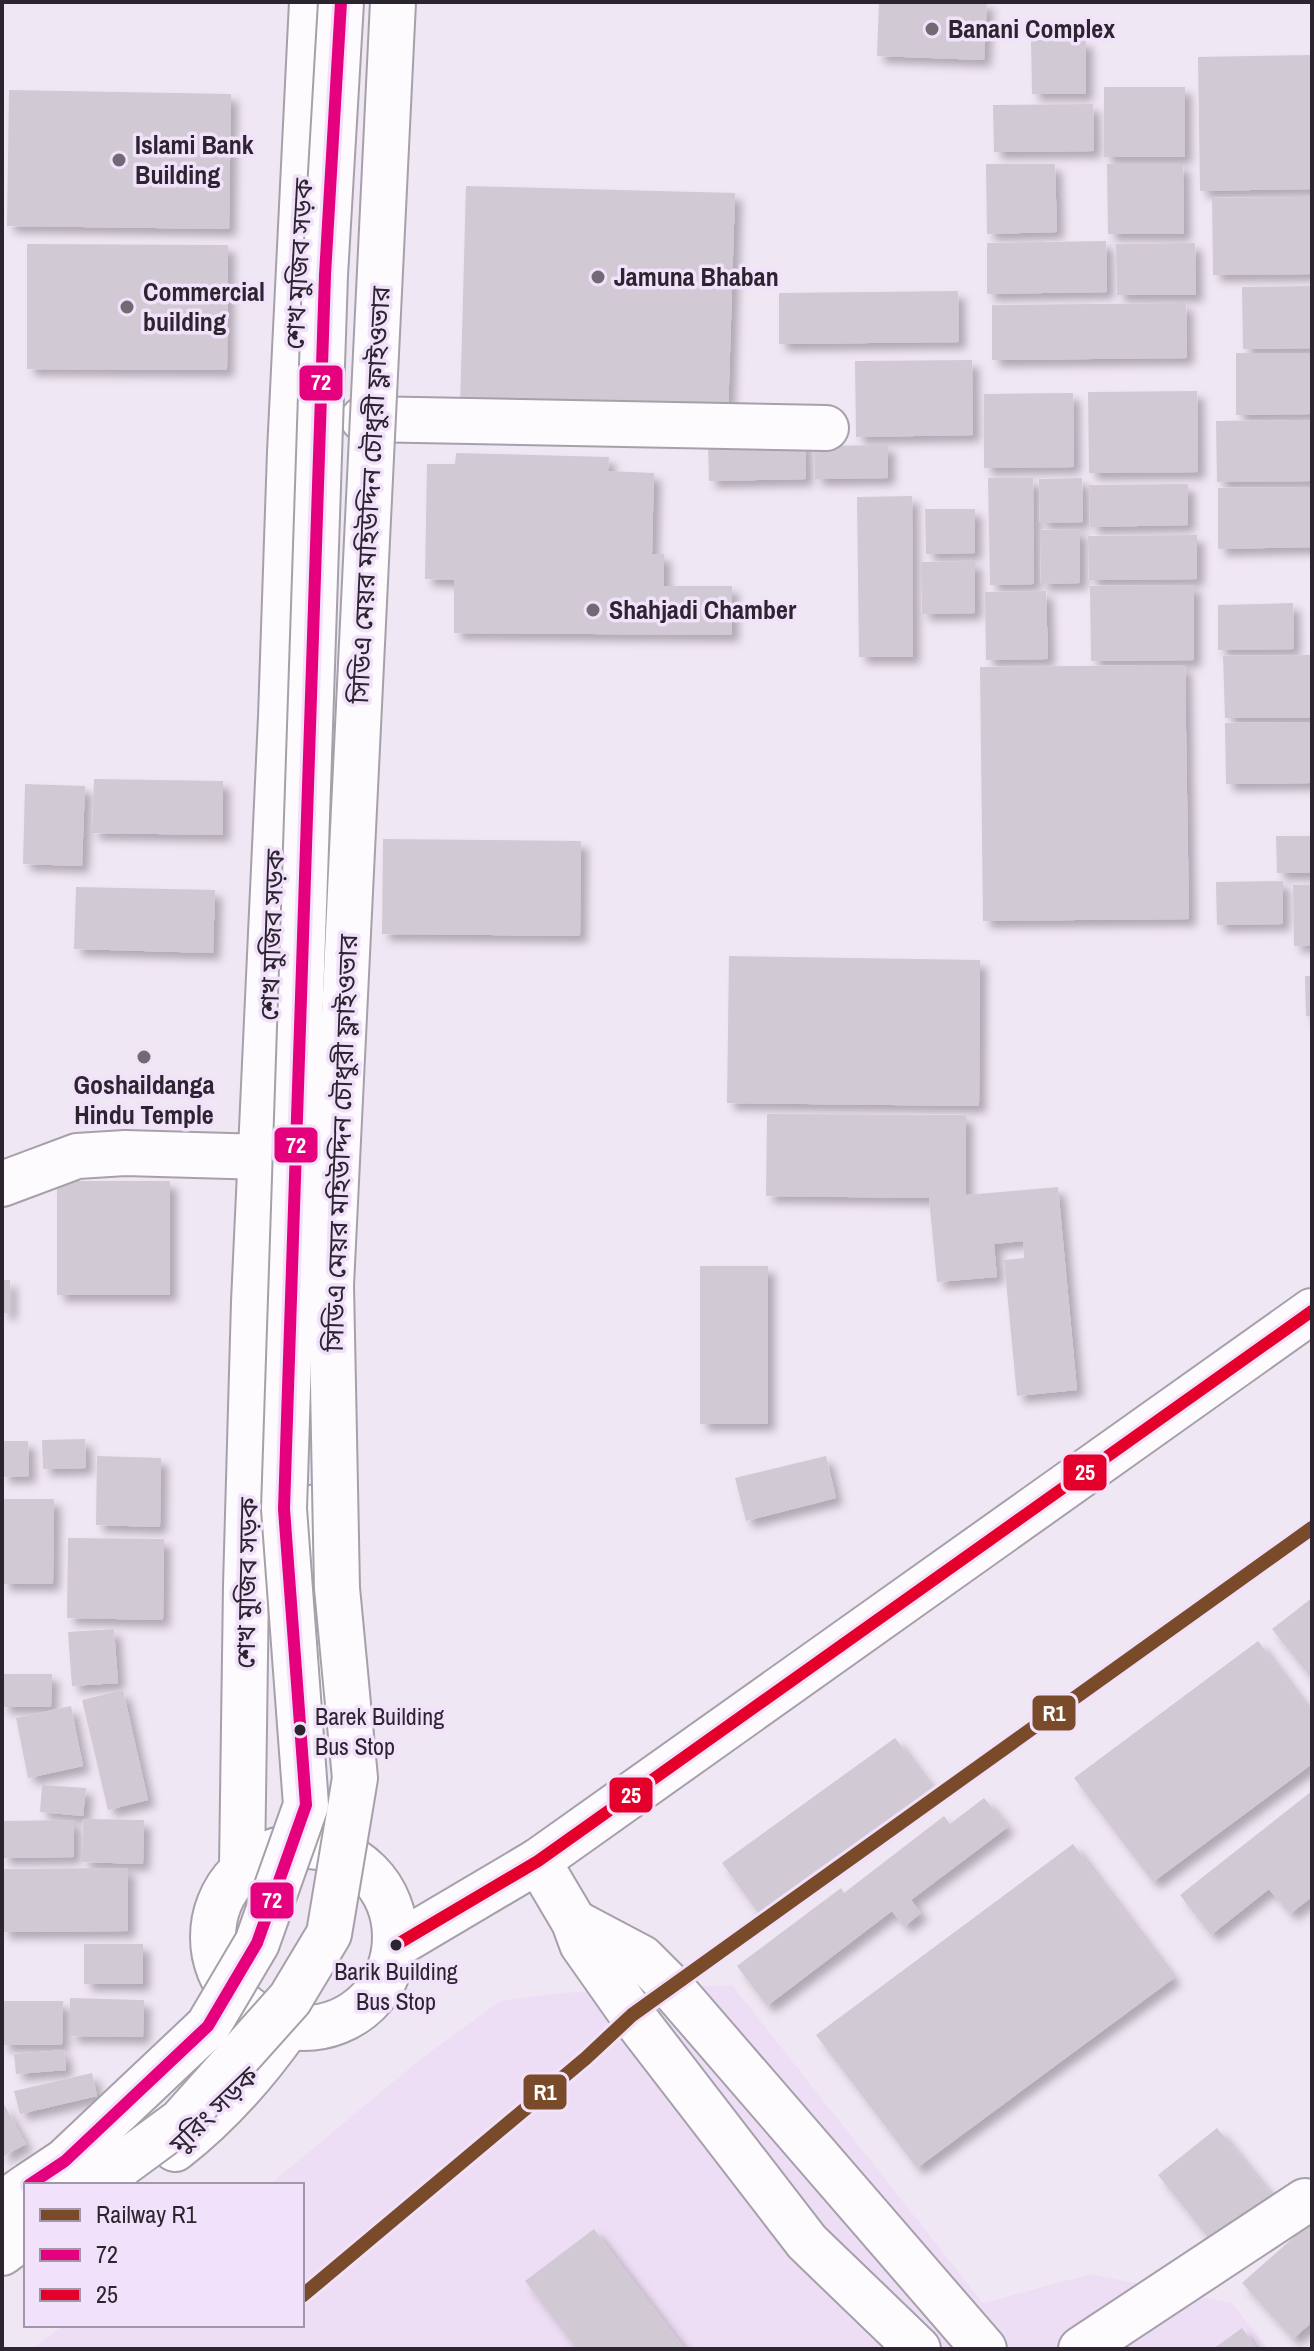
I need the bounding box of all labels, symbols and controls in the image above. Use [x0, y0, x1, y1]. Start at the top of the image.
place label: Banani Complex [948, 11, 1115, 46]
marker: Banani Complex [923, 20, 941, 38]
place label: Islami Bank Building [135, 127, 254, 192]
marker: Islami Bank Building [110, 151, 128, 169]
street label: শেখ মুজিব সড়ক [277, 176, 321, 351]
place label: Jamuna Bhaban [614, 259, 779, 294]
marker: Jamuna Bhaban [589, 268, 607, 286]
place label: Commercial building [143, 274, 265, 339]
street label: সিডিএ মেয়র মহিউদ্দিন চৌধুরী ফ্লাইওভার [341, 285, 398, 706]
marker: Commercial building [118, 298, 136, 316]
line badge: 72 [298, 364, 344, 402]
text: 72 [311, 367, 331, 397]
place label: Shahjadi Chamber [609, 592, 797, 627]
marker: Shahjadi Chamber [584, 601, 602, 619]
street label: শেখ মুজিব সড়ক [251, 848, 292, 1021]
street label: সিডিএ মেয়র মহিউদ্দিন চৌধুরী ফ্লাইওভার [316, 933, 365, 1353]
marker: Goshaildanga Hindu Temple [135, 1048, 153, 1066]
place label: Goshaildanga Hindu Temple [74, 1067, 215, 1132]
line badge: 72 [273, 1126, 319, 1164]
text: 72 [286, 1130, 306, 1160]
line badge: 25 [1062, 1453, 1108, 1492]
text: 25 [1075, 1457, 1095, 1487]
street label: শেখ মুজিব সড়ক [228, 1496, 266, 1669]
line badge: R1 [1031, 1694, 1077, 1732]
text: R1 [1042, 1698, 1066, 1728]
place label: Barek Building Bus Stop [315, 1700, 444, 1762]
marker: Barek Building Bus Stop [292, 1722, 308, 1738]
line badge: 25 [608, 1776, 654, 1814]
text: 25 [621, 1780, 641, 1810]
line badge: 72 [249, 1881, 295, 1920]
text: 72 [262, 1885, 282, 1915]
marker: Barik Building Bus Stop [388, 1937, 404, 1953]
place label: Barik Building Bus Stop [334, 1955, 458, 2017]
street label: মুরিং সড়ক [161, 2058, 267, 2162]
line badge: R1 [522, 2073, 568, 2111]
text: R1 [533, 2077, 557, 2107]
legend [24, 2183, 304, 2327]
text: Railway R1 [96, 2198, 197, 2230]
text: 72 [96, 2238, 118, 2270]
text: 25 [96, 2278, 118, 2310]

